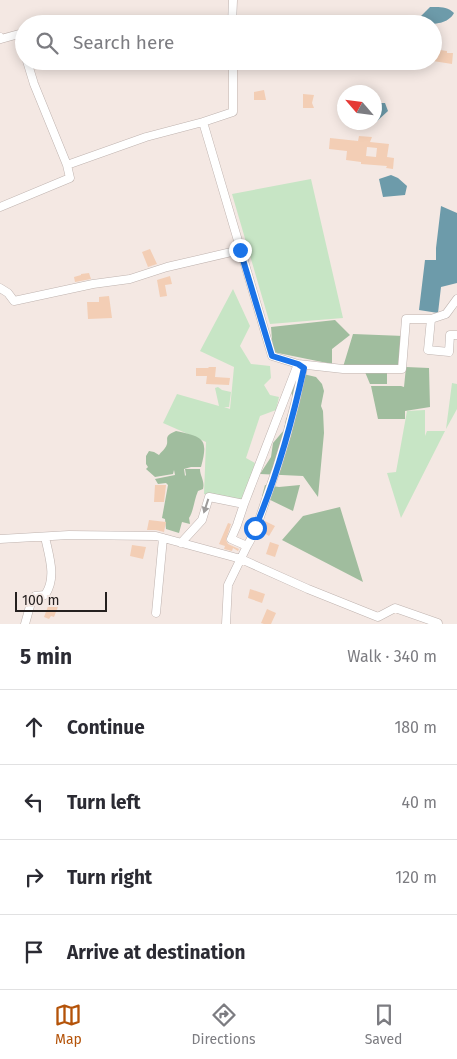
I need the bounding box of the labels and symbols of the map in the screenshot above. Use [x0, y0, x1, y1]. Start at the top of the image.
north arrow [337, 85, 382, 130]
route end [229, 239, 252, 262]
one-way arrow [202, 499, 210, 514]
route start [244, 517, 267, 540]
scale bar [15, 589, 108, 612]

